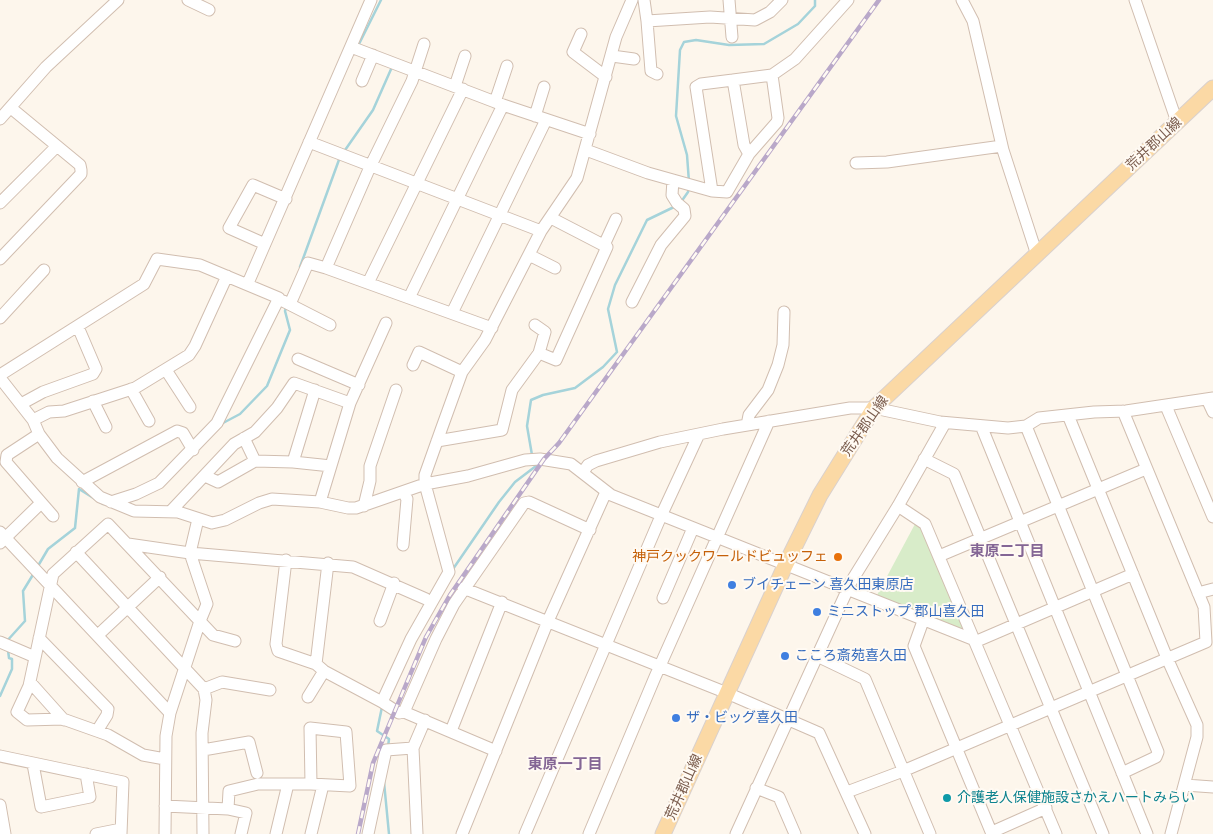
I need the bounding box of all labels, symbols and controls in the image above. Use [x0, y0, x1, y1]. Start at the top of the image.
street label: 荒井郡山線 [1123, 114, 1185, 174]
street label: 荒井郡山線 [838, 393, 892, 459]
district label: 東原二丁目 [970, 542, 1044, 560]
place label: 神戸クックワールドビュッフェ [632, 549, 828, 565]
marker: 神戸クックワールドビュッフェ [832, 551, 844, 563]
place label: ブイチェーン 喜久田東原店 [742, 577, 914, 593]
marker: ブイチェーン 喜久田東原店 [726, 579, 738, 591]
place label: ミニストップ 郡山喜久田 [827, 604, 985, 620]
marker: ミニストップ 郡山喜久田 [811, 606, 823, 618]
place label: こころ斎苑喜久田 [795, 648, 907, 664]
marker: こころ斎苑喜久田 [779, 650, 791, 662]
place label: ザ・ビッグ喜久田 [686, 710, 798, 726]
marker: ザ・ビッグ喜久田 [670, 712, 682, 724]
street label: 荒井郡山線 [662, 752, 706, 822]
district label: 東原一丁目 [528, 755, 602, 773]
place label: 介護老人保健施設さかえハートみらい [957, 790, 1195, 806]
marker: 介護老人保健施設さかえハートみらい [941, 792, 953, 804]

